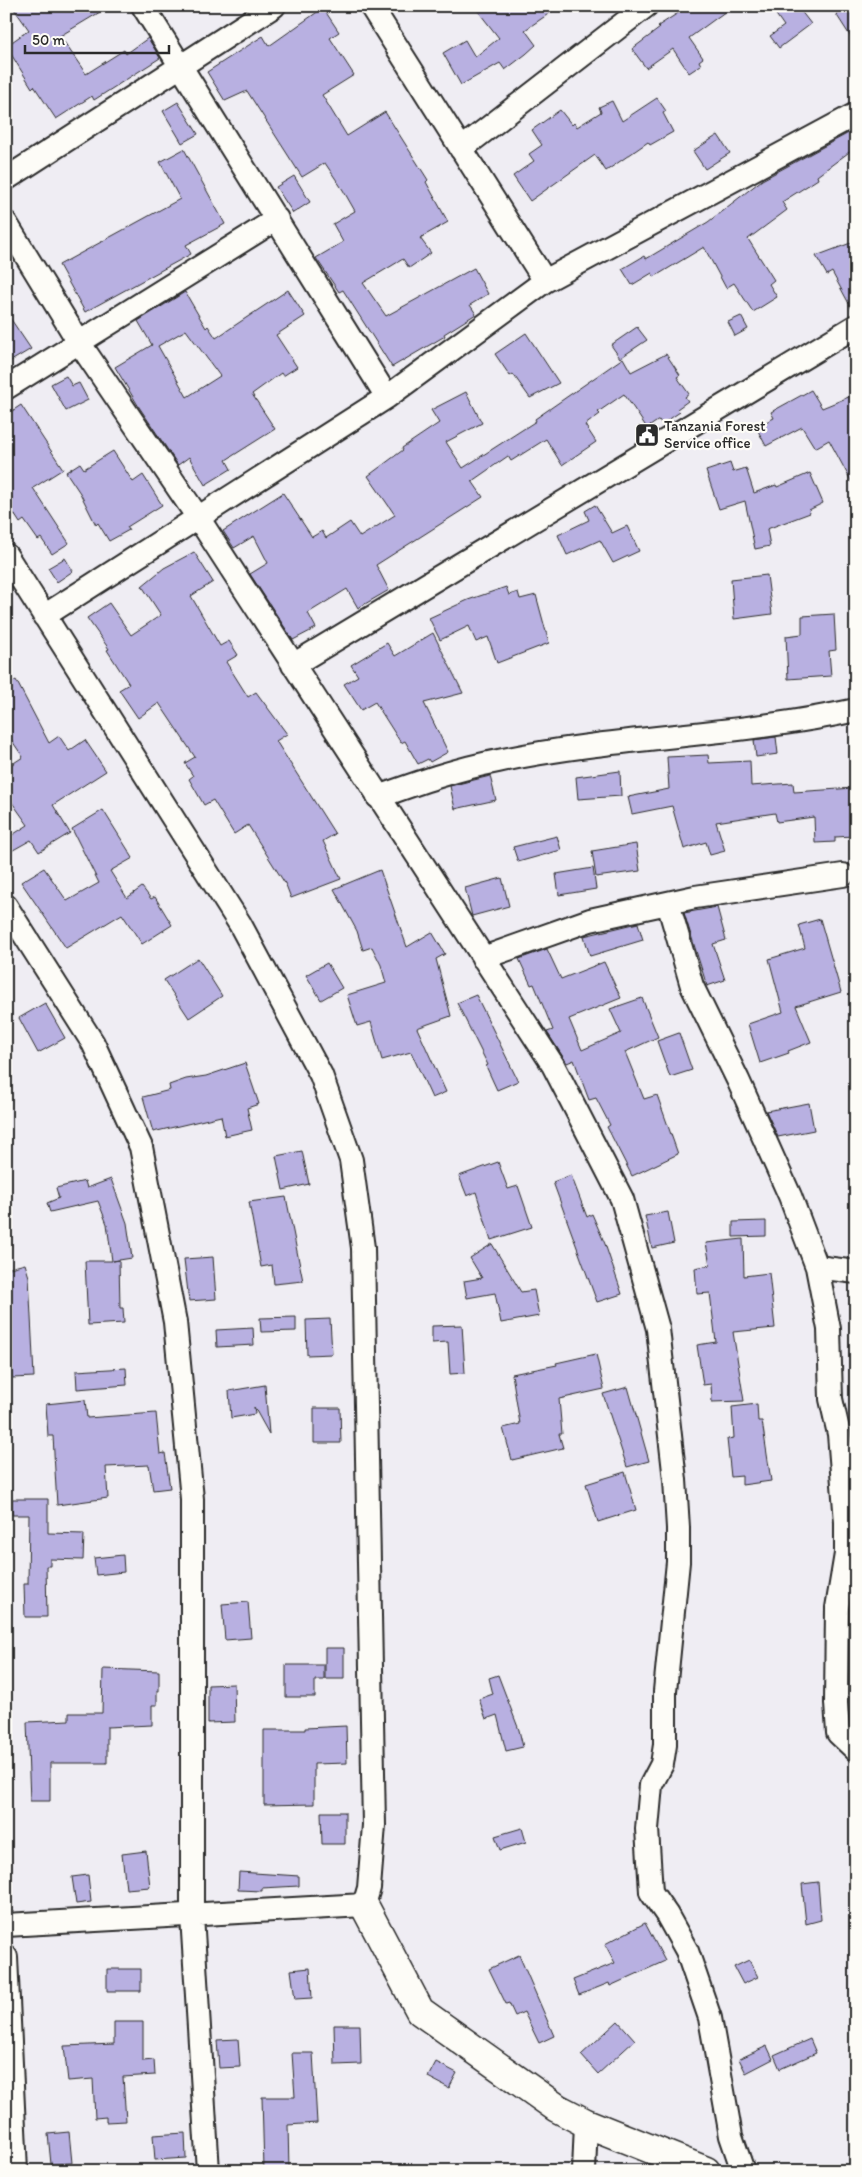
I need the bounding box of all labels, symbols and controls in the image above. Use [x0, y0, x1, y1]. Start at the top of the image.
scale bar [25, 22, 169, 54]
text: 50 m [32, 31, 65, 49]
place label: Tanzania Forest Service office [664, 417, 766, 452]
public building icon: Tanzania Forest Service office [634, 422, 660, 448]

